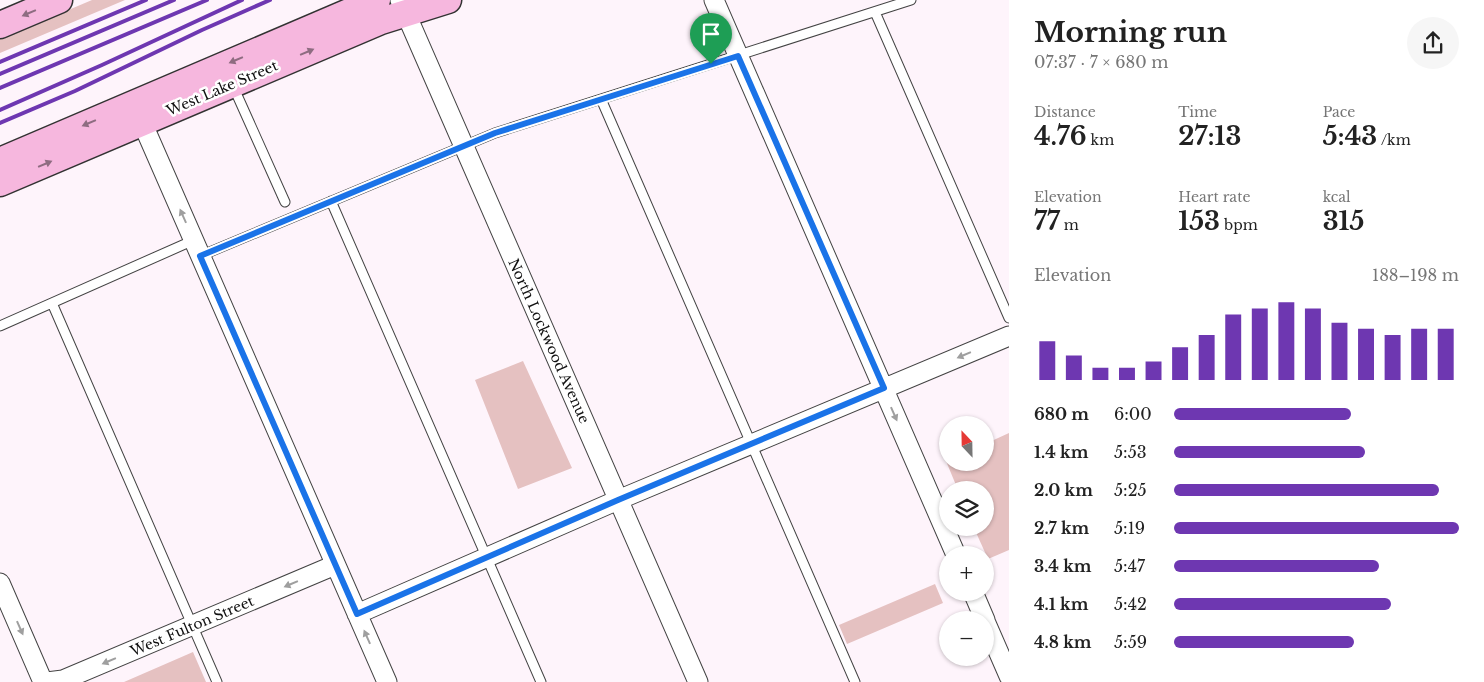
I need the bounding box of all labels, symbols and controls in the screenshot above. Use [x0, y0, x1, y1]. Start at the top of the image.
one-way arrow [22, 9, 36, 17]
pin [690, 13, 732, 64]
text: Morning run [1034, 15, 1227, 50]
button: share [1407, 17, 1459, 69]
icon: arrive [697, 20, 725, 48]
one-way arrow [300, 48, 314, 56]
text: 07:37 · 7 × 680 m [1034, 52, 1168, 72]
street label: West Lake Street [163, 56, 281, 120]
one-way arrow [229, 56, 243, 64]
text: Distance [1034, 103, 1096, 121]
text: Time [1178, 103, 1217, 121]
text: Pace [1323, 103, 1355, 121]
one-way arrow [82, 119, 96, 127]
text: 4.76 [1034, 121, 1087, 152]
text: 27:13 [1178, 121, 1241, 152]
text: 5:43 [1323, 121, 1377, 152]
text: km [1087, 131, 1114, 149]
text: /km [1377, 131, 1411, 149]
one-way arrow [38, 159, 52, 167]
text: Elevation [1034, 188, 1102, 206]
text: Heart rate [1178, 188, 1250, 206]
text: kcal [1323, 188, 1351, 206]
text: 77 [1034, 206, 1060, 237]
text: 153 [1178, 206, 1220, 237]
text: 315 [1323, 206, 1364, 237]
one-way arrow [178, 209, 186, 223]
text: m [1060, 216, 1079, 234]
text: bpm [1220, 216, 1258, 234]
street label: North Lockwood Avenue [504, 256, 594, 426]
text: Elevation [1034, 265, 1111, 285]
text: 188–198 m [1372, 265, 1459, 285]
one-way arrow [956, 351, 971, 359]
text: 680 m [1034, 404, 1089, 424]
text: 6:00 [1114, 404, 1152, 424]
one-way arrow [891, 407, 899, 421]
north arrow [939, 416, 994, 471]
map controls [939, 416, 994, 666]
text: 1.4 km [1034, 442, 1088, 462]
text: 5:53 [1114, 442, 1147, 462]
text: 2.0 km [1034, 480, 1093, 500]
text: 5:25 [1114, 480, 1147, 500]
button: layers [939, 481, 994, 536]
text: 2.7 km [1034, 518, 1089, 538]
text: 5:19 [1114, 518, 1145, 538]
button: + [939, 546, 994, 601]
text: 3.4 km [1034, 556, 1092, 576]
text: 5:47 [1114, 556, 1145, 576]
one-way arrow [283, 580, 298, 588]
street label: West Fulton Street [127, 592, 257, 661]
text: 4.1 km [1034, 594, 1088, 614]
text: 5:42 [1114, 594, 1147, 614]
button: − [939, 611, 994, 666]
one-way arrow [16, 621, 24, 635]
one-way arrow [363, 630, 371, 644]
text: 4.8 km [1034, 632, 1092, 652]
text: 5:59 [1114, 632, 1147, 652]
one-way arrow [102, 657, 116, 665]

